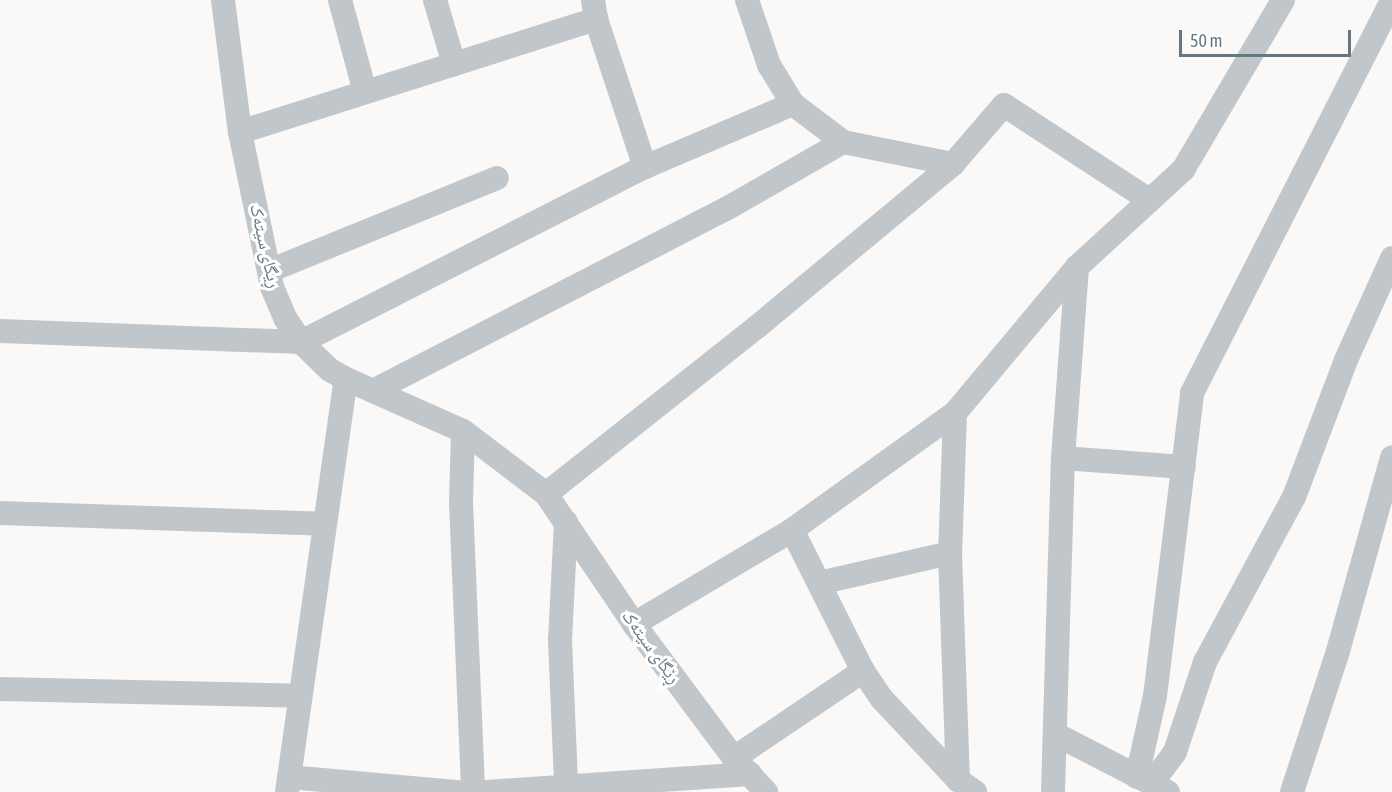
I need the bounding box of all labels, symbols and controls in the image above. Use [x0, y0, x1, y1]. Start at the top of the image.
scale bar [1182, 18, 1354, 56]
text: 50 m [1190, 30, 1222, 51]
street label: ڕیگای سیتەک [245, 202, 285, 290]
street label: ڕێگای سیتەک [617, 606, 685, 688]

